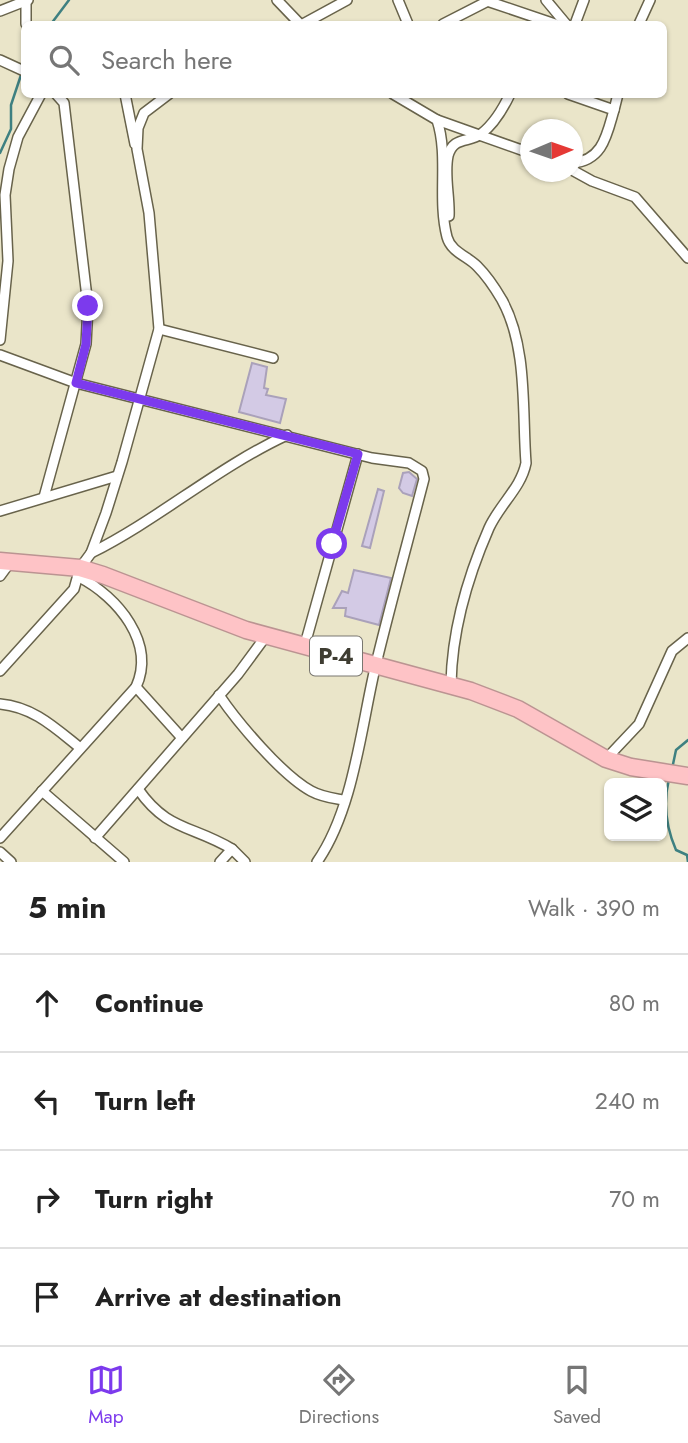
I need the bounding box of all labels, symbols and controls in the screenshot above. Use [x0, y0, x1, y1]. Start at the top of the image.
search box [21, 21, 667, 98]
icon: search [45, 41, 83, 79]
text: Search here [101, 41, 233, 79]
north arrow [520, 119, 583, 182]
route end [72, 290, 103, 321]
route start [316, 528, 347, 559]
road number: P-4 [310, 636, 362, 676]
map controls [604, 778, 667, 841]
button: layers [604, 778, 667, 841]
text: 5 min [28, 886, 106, 929]
text: Walk · 390 m [528, 891, 660, 925]
icon: ahead [28, 984, 66, 1022]
text: Continue [95, 984, 204, 1022]
text: 80 m [609, 986, 660, 1020]
icon: left [28, 1082, 66, 1120]
text: Turn left [95, 1082, 195, 1120]
text: 240 m [595, 1084, 660, 1118]
icon: right [28, 1180, 66, 1218]
text: Turn right [95, 1180, 213, 1218]
text: 70 m [609, 1182, 660, 1216]
icon: arrive [28, 1278, 66, 1316]
text: Arrive at destination [95, 1278, 342, 1316]
tab: Map [87, 1361, 125, 1430]
tab: Directions [299, 1361, 379, 1430]
tab: Saved [553, 1361, 601, 1430]

